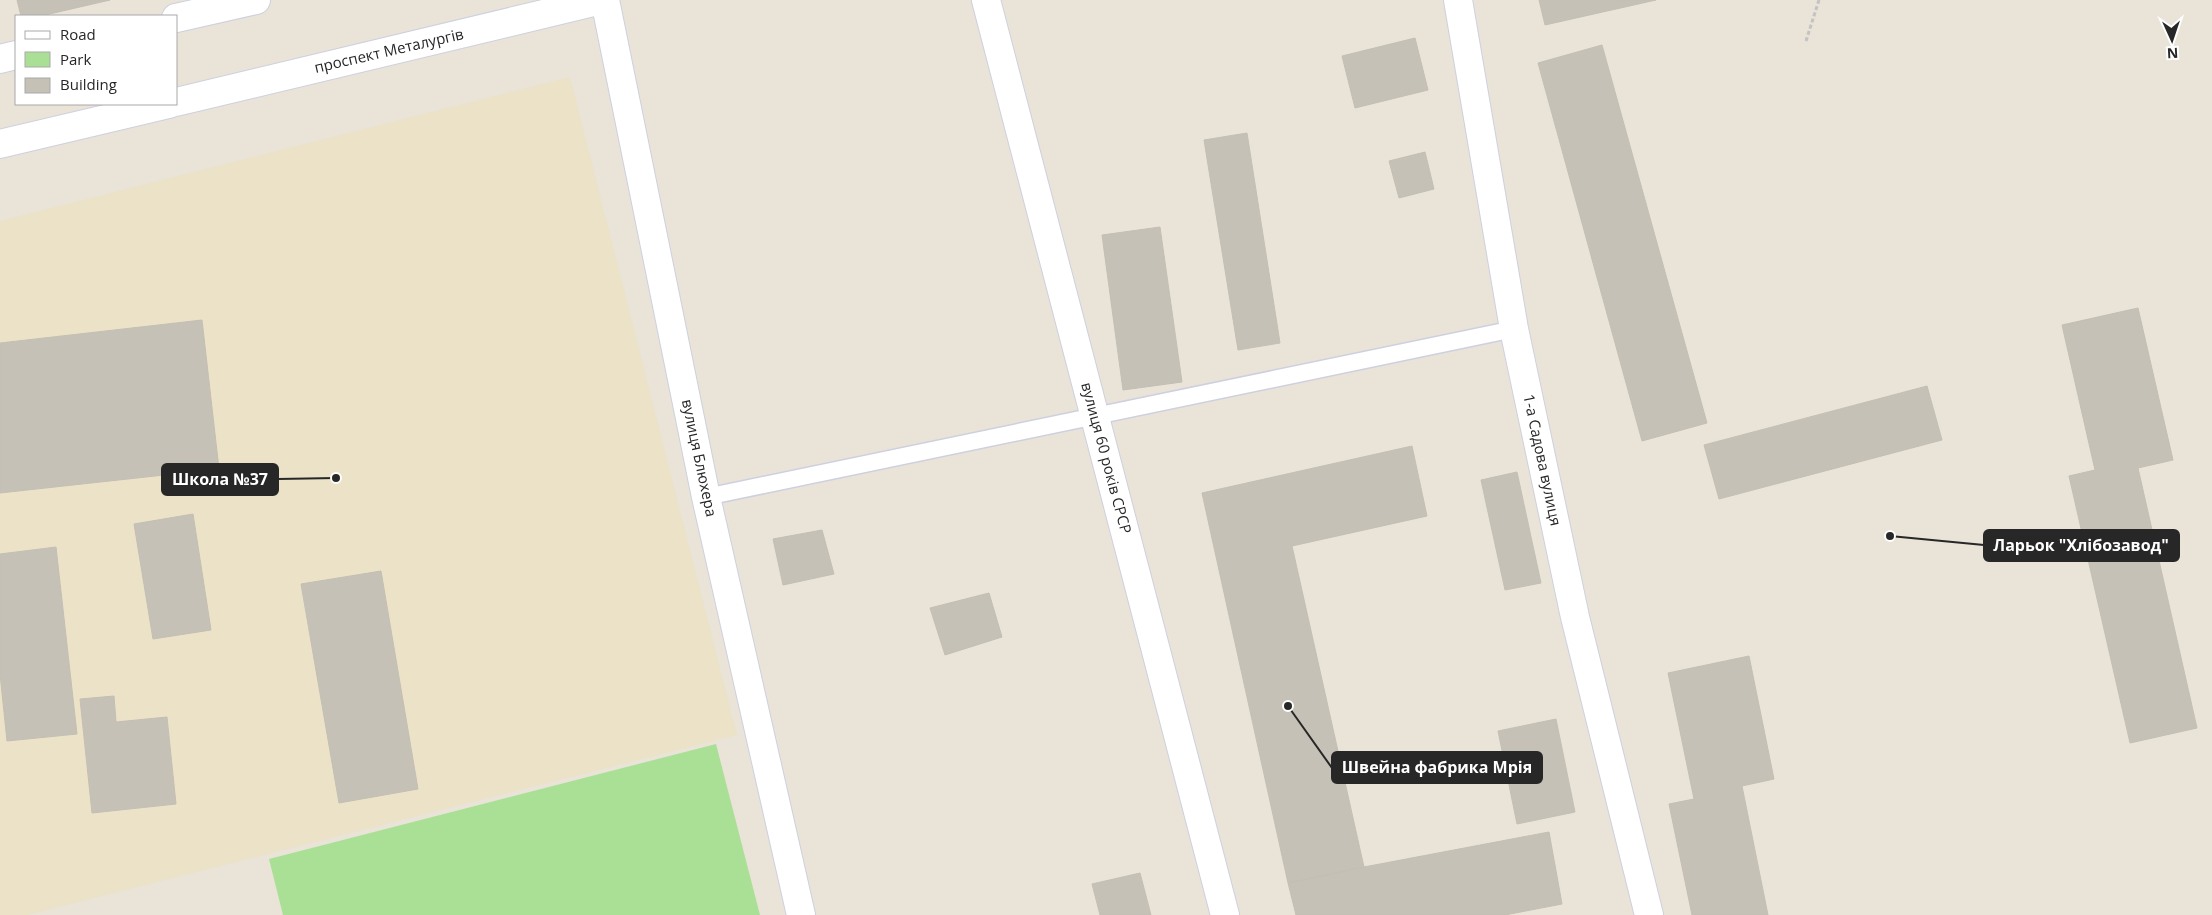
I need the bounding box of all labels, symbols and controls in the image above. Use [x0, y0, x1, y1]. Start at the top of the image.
legend [15, 15, 178, 105]
north arrow [2147, 15, 2197, 65]
street label: проспект Металургів [312, 23, 465, 77]
text: Road [60, 24, 96, 44]
text: N [2167, 44, 2179, 63]
text: Park [60, 49, 91, 69]
text: Building [60, 74, 117, 94]
street label: вулиця 60 років СРСР [1077, 380, 1137, 536]
street label: 1-а Садова вулиця [1519, 392, 1567, 527]
street label: вулиця Блюхера [678, 397, 722, 518]
callout: Школа №37 [162, 464, 278, 495]
text: Школа №37 [172, 468, 268, 490]
callout: Ларьок "Хлібозавод" [1984, 530, 2179, 561]
text: Ларьок "Хлібозавод" [1993, 534, 2169, 556]
callout: Швейна фабрика Мрія [1332, 752, 1542, 783]
text: Швейна фабрика Мрія [1342, 756, 1532, 778]

